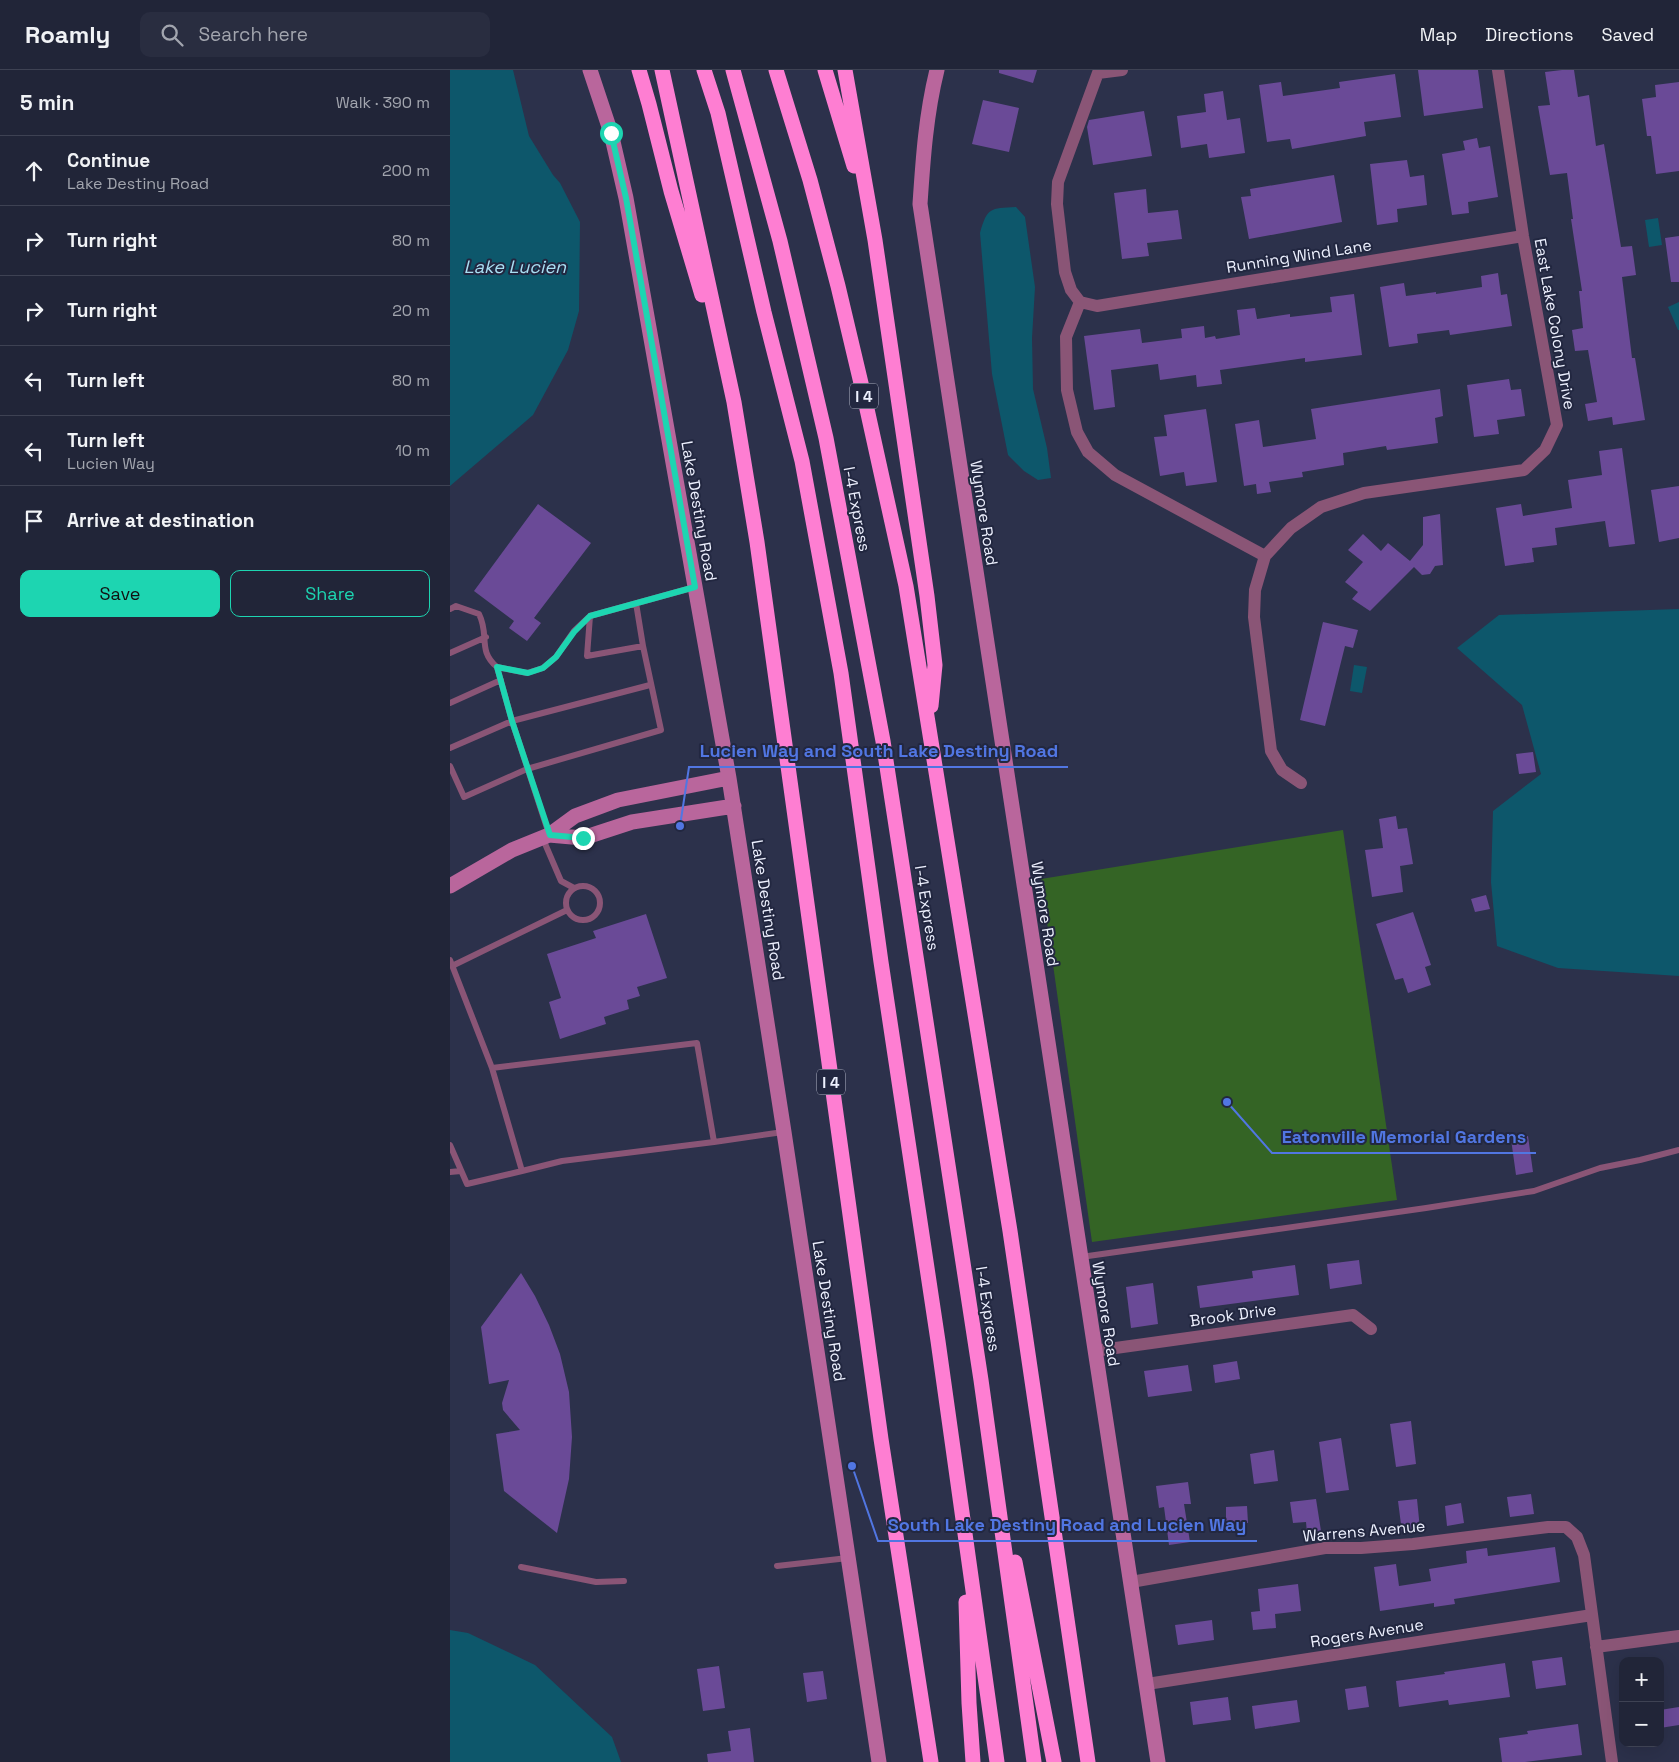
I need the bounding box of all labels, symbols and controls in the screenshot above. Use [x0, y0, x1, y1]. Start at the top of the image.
search box [140, 12, 490, 57]
text: Roamly [25, 19, 110, 50]
icon: search [158, 21, 186, 49]
text: Search here [198, 22, 308, 47]
text: Map [1420, 23, 1457, 46]
text: Directions [1485, 23, 1574, 46]
text: Saved [1602, 23, 1654, 46]
text: 5 min [20, 89, 74, 116]
text: Walk · 390 m [336, 92, 430, 113]
route start [600, 122, 623, 145]
text: Continue [67, 148, 150, 173]
icon: ahead [20, 157, 48, 185]
text: 200 m [382, 160, 430, 181]
text: Lake Destiny Road [67, 173, 209, 194]
icon: right [20, 227, 48, 255]
text: Turn right [67, 228, 157, 253]
text: 80 m [392, 230, 430, 251]
street label: Running Wind Lane [1225, 234, 1373, 278]
street label: East Lake Colony Drive [1530, 237, 1580, 411]
water label: Lake Lucien [464, 255, 567, 278]
icon: right [20, 297, 48, 325]
text: Turn right [67, 298, 157, 323]
text: 20 m [392, 300, 430, 321]
icon: left [20, 367, 48, 395]
text: Turn left [67, 368, 145, 393]
text: 80 m [392, 370, 430, 391]
road number: I 4 [850, 384, 878, 408]
text: Turn left [67, 428, 145, 453]
icon: left [20, 437, 48, 465]
street label: Lake Destiny Road [676, 439, 722, 583]
text: 10 m [395, 440, 430, 461]
text: Lucien Way [67, 453, 155, 474]
street label: Wymore Road [965, 459, 1003, 567]
street label: I-4 Express [838, 465, 876, 553]
icon: arrive [20, 507, 48, 535]
text: Arrive at destination [67, 508, 255, 533]
button: Save [20, 570, 220, 617]
button: Share [230, 570, 430, 617]
callout: Lucien Way and South Lake Destiny Road [689, 734, 1068, 767]
text: Lucien Way and South Lake Destiny Road [700, 739, 1058, 762]
route end [572, 827, 595, 850]
street label: Lake Destiny Road [747, 838, 789, 982]
street label: Wymore Road [1026, 860, 1064, 968]
street label: I-4 Express [910, 864, 944, 952]
road number: I 4 [817, 1070, 845, 1094]
callout: Eatonville Memorial Gardens [1272, 1120, 1536, 1153]
text: Eatonville Memorial Gardens [1282, 1125, 1526, 1148]
street label: Lake Destiny Road [808, 1239, 850, 1383]
street label: Wymore Road [1087, 1260, 1125, 1368]
street label: I-4 Express [971, 1265, 1005, 1353]
street label: Brook Drive [1188, 1299, 1278, 1331]
callout: South Lake Destiny Road and Lucien Way [878, 1508, 1257, 1541]
text: South Lake Destiny Road and Lucien Way [888, 1513, 1246, 1536]
street label: Warrens Avenue [1302, 1515, 1426, 1547]
street label: Rogers Avenue [1309, 1614, 1425, 1652]
map controls [1619, 1657, 1664, 1747]
button: + [1619, 1657, 1664, 1702]
button: − [1619, 1702, 1664, 1747]

